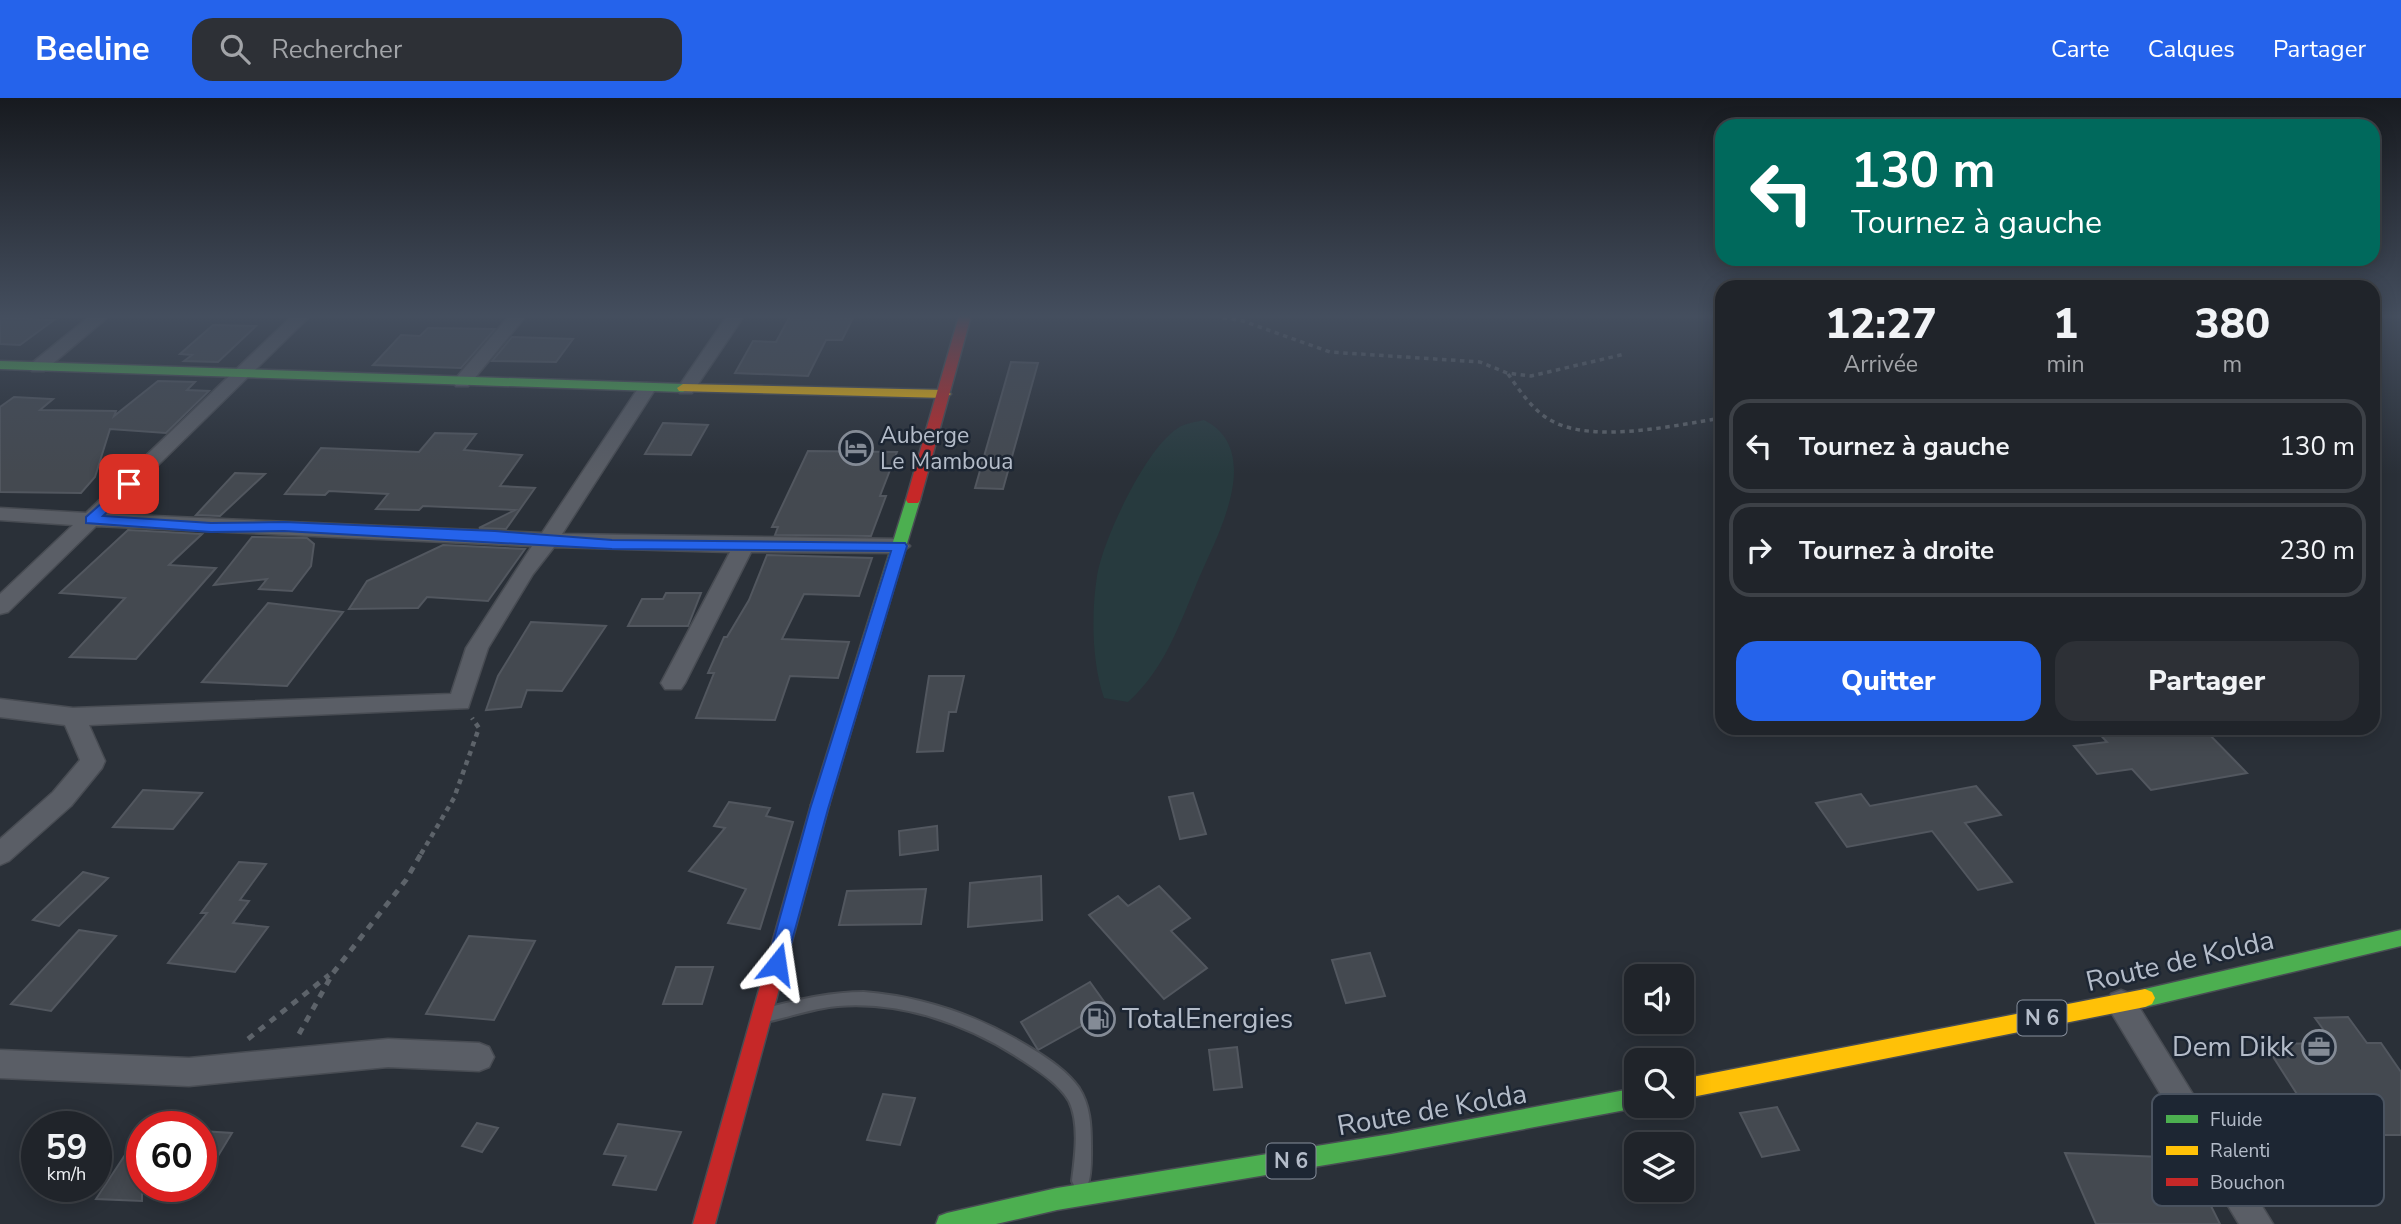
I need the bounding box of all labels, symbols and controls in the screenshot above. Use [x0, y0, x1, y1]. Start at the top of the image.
search box [192, 18, 682, 81]
text: Beeline [35, 27, 150, 72]
icon: search [216, 30, 254, 68]
text: Rechercher [272, 32, 402, 67]
text: Carte [2051, 33, 2110, 65]
text: Calques [2148, 33, 2235, 65]
text: Partager [2273, 33, 2366, 65]
text: 130 m [1851, 137, 1995, 204]
icon: left [1736, 147, 1827, 238]
text: Tournez à gauche [1851, 201, 2102, 244]
text: 12:27 [1825, 296, 1937, 353]
text: 1 [2053, 296, 2078, 353]
text: 380 [2195, 296, 2270, 353]
text: Arrivée [1843, 349, 1918, 380]
text: min [2047, 349, 2085, 380]
text: m [2222, 349, 2242, 380]
place label: Auberge Le Mamboua [880, 420, 1013, 477]
icon: left [1740, 427, 1778, 465]
hotel icon: Auberge Le Mamboua [837, 429, 875, 467]
text: Tournez à gauche [1799, 429, 2010, 464]
text: 130 m [2279, 429, 2355, 464]
pin [99, 454, 159, 514]
icon: arrive [110, 465, 148, 503]
icon: right [1740, 531, 1778, 569]
text: Tournez à droite [1799, 533, 1994, 568]
text: 230 m [2279, 533, 2355, 568]
button: Quitter [1736, 641, 2041, 721]
button: Partager [2055, 641, 2359, 721]
street label: Route de Kolda [2082, 921, 2278, 1001]
position arrow [740, 927, 814, 1001]
map controls [1624, 964, 1694, 1202]
button: sound [1624, 964, 1694, 1034]
fuel station icon: TotalEnergies [1079, 1000, 1117, 1038]
place label: TotalEnergies [1122, 1000, 1293, 1038]
road number: N 6 [2018, 1000, 2066, 1035]
place label: Dem Dikk [2172, 1028, 2295, 1066]
office icon: Dem Dikk [2300, 1028, 2338, 1066]
button: search [1624, 1048, 1694, 1118]
street label: Route de Kolda [1334, 1075, 1530, 1145]
legend [2152, 1094, 2384, 1206]
text: Fluide [2210, 1107, 2262, 1133]
speed limit sign: 60 [126, 1111, 217, 1202]
text: 59 [45, 1124, 88, 1171]
button: layers [1624, 1132, 1694, 1202]
text: Ralenti [2210, 1138, 2270, 1164]
road number: N 6 [1266, 1144, 1316, 1178]
text: km/h [47, 1162, 86, 1186]
text: Bouchon [2210, 1170, 2285, 1196]

